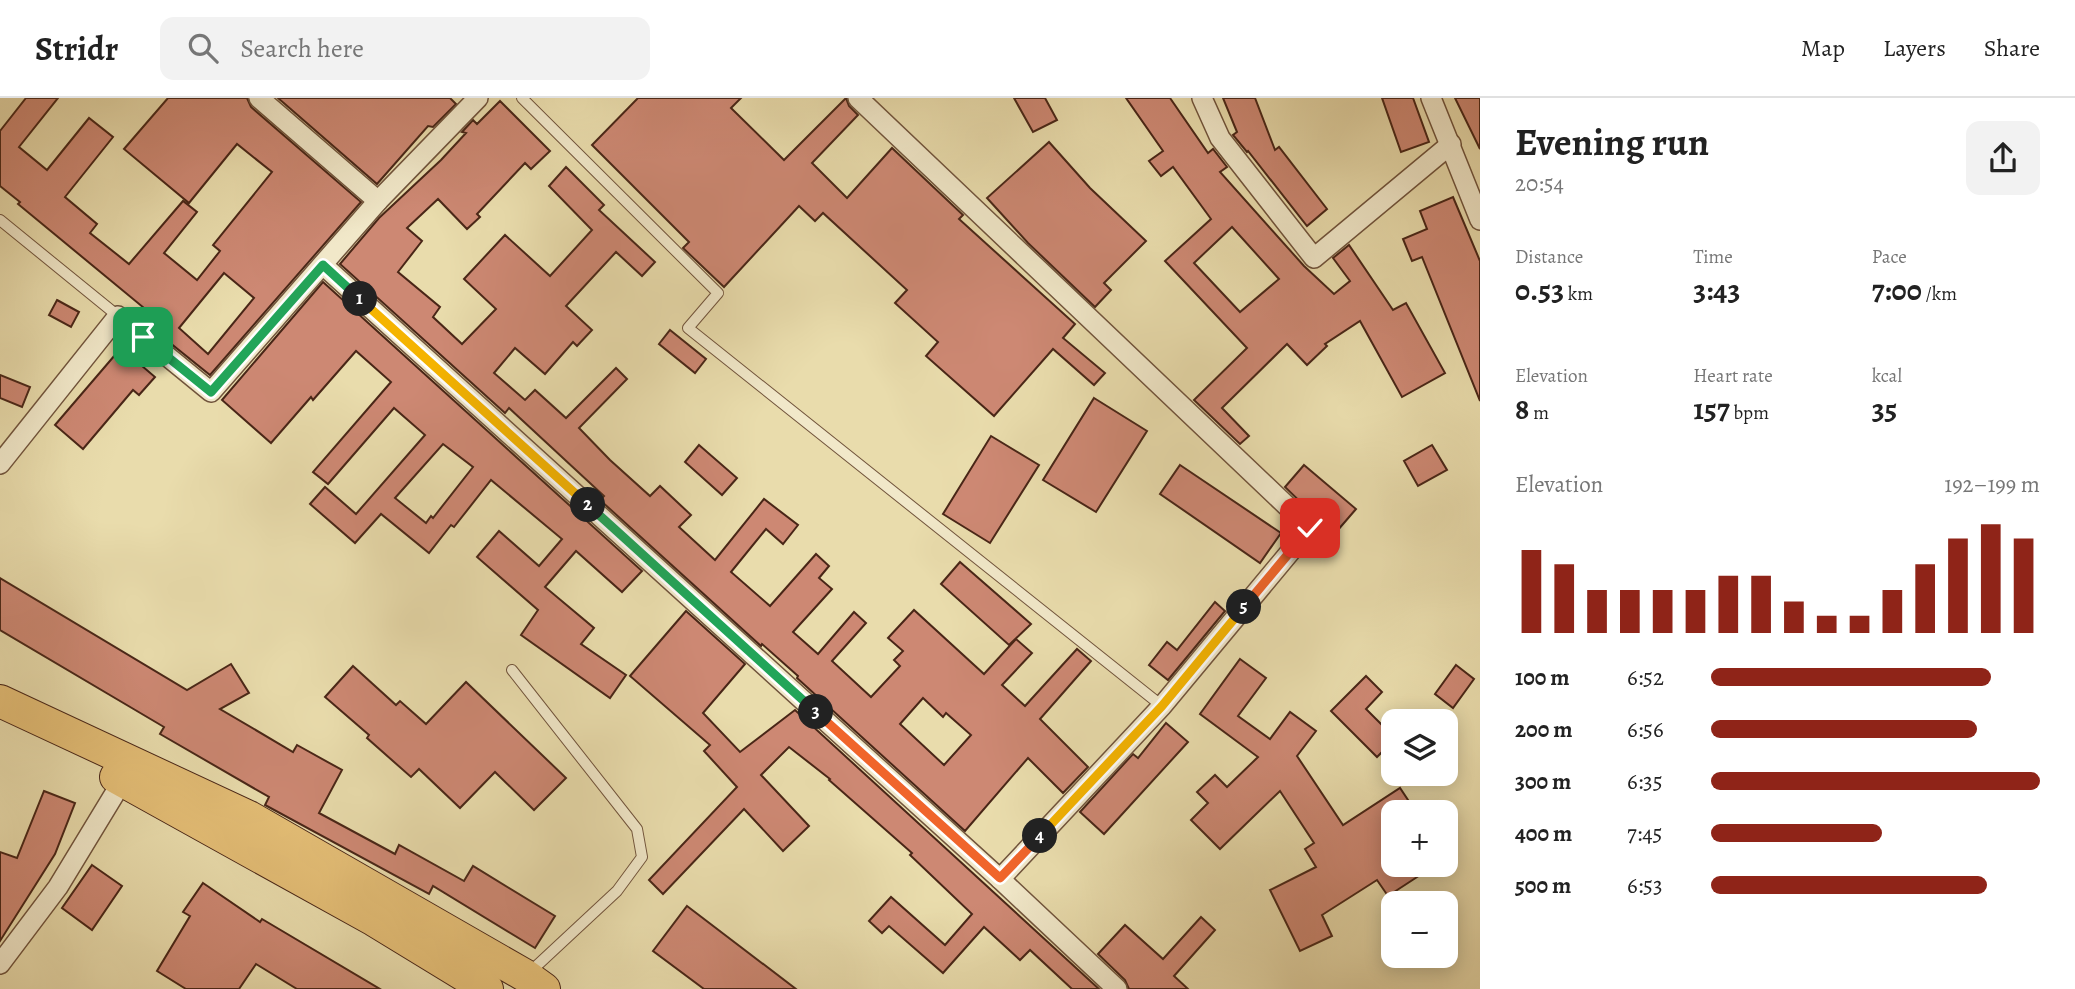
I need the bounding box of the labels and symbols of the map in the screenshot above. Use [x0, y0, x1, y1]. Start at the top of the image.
pin: 1 [342, 282, 378, 316]
pin [113, 307, 173, 367]
pin: 2 [570, 488, 606, 522]
pin [1280, 498, 1340, 558]
pin: 5 [1226, 589, 1262, 624]
pin: 3 [798, 694, 834, 730]
pin: 4 [1023, 818, 1058, 854]

